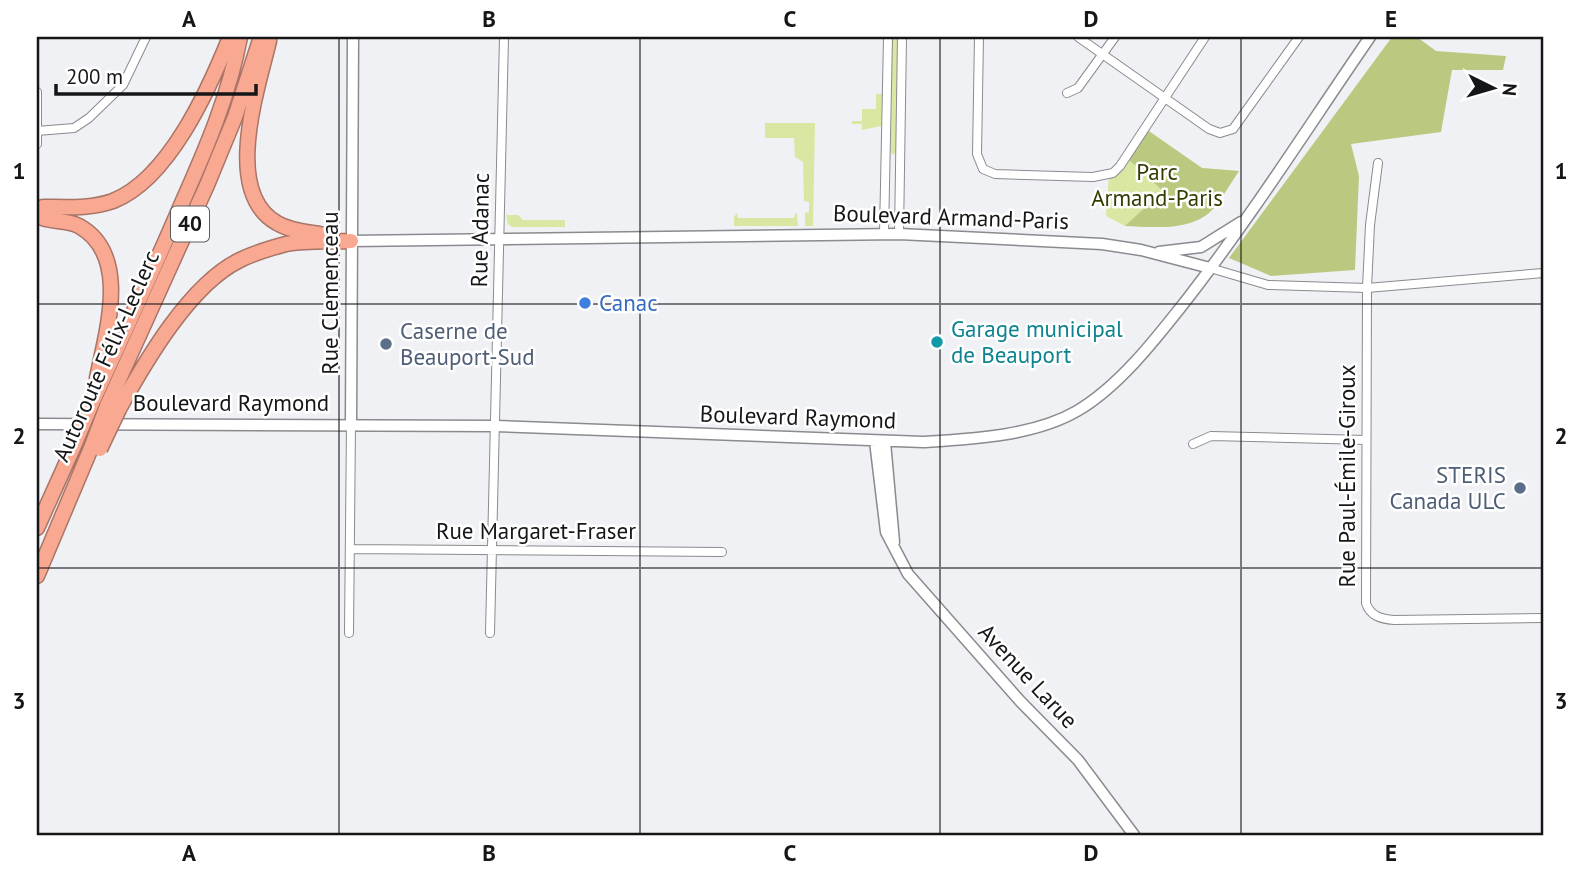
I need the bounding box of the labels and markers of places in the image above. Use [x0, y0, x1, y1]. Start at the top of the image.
place label: Canac [599, 288, 658, 317]
marker: Canac [577, 295, 593, 311]
place label: Garage municipal de Beauport [951, 314, 1123, 369]
place label: Caserne de Beauport-Sud [400, 316, 535, 371]
marker: Garage municipal de Beauport [929, 334, 945, 350]
marker: Caserne de Beauport-Sud [378, 336, 394, 352]
place label: STERIS Canada ULC [1389, 460, 1506, 515]
marker: STERIS Canada ULC [1512, 480, 1528, 496]

